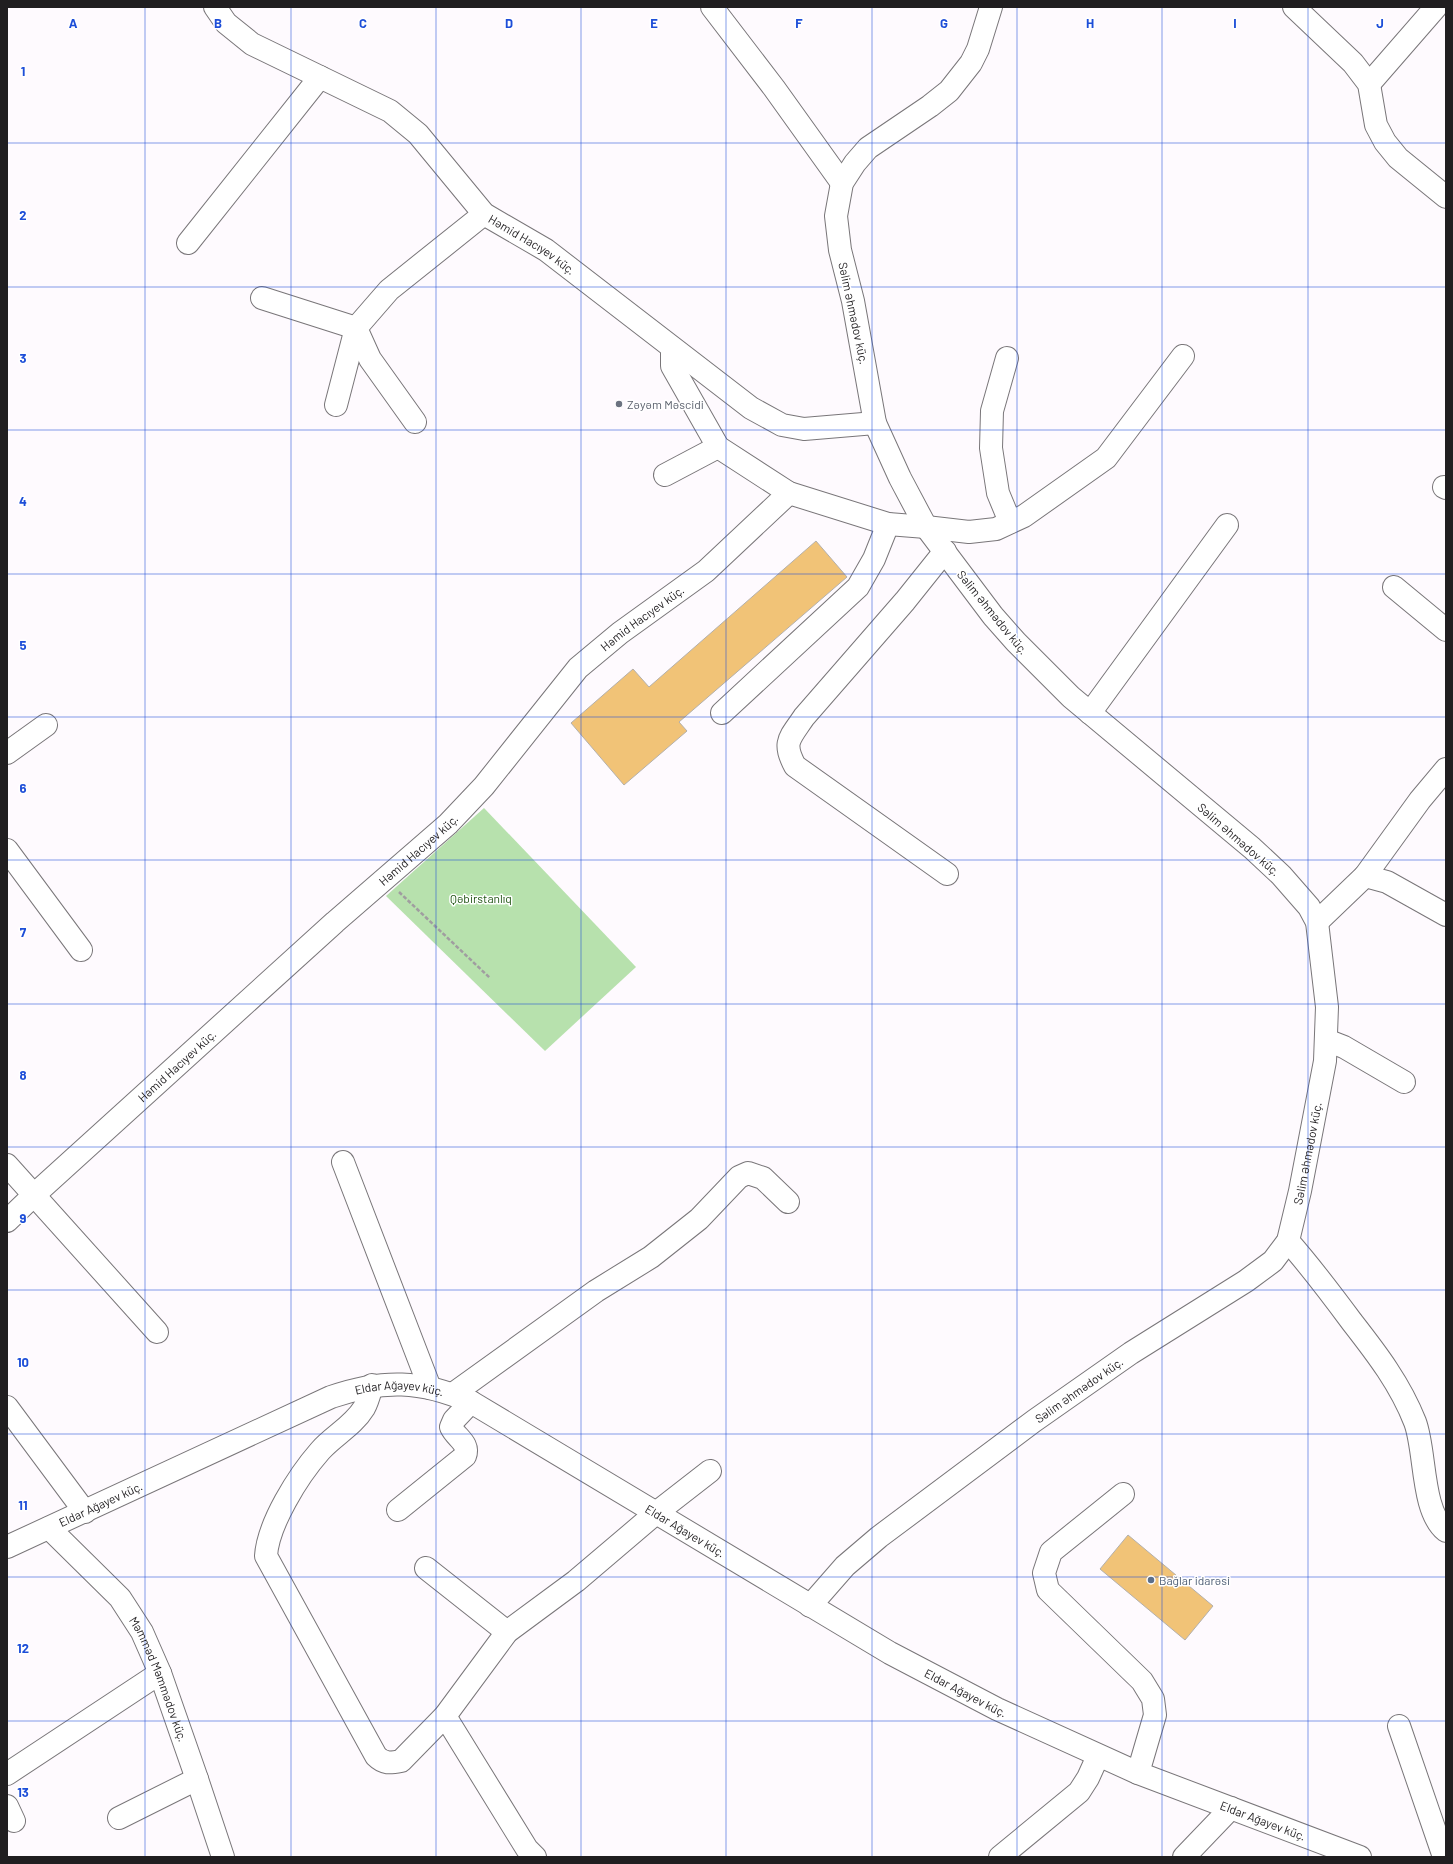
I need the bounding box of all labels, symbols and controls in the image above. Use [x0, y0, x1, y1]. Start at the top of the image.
text: A [69, 15, 78, 31]
text: B [214, 15, 222, 31]
text: C [359, 15, 367, 31]
text: D [505, 15, 513, 31]
text: E [650, 15, 658, 31]
text: F [795, 15, 803, 31]
text: G [940, 15, 948, 31]
text: H [1086, 15, 1094, 31]
text: I [1233, 15, 1237, 31]
text: J [1376, 15, 1384, 31]
text: 1 [21, 63, 25, 79]
text: 2 [19, 207, 27, 223]
street label: Həmid Hacıyev küç. [486, 211, 578, 277]
street label: Səlim Əhmədov küç. [836, 261, 872, 365]
text: 3 [19, 350, 27, 366]
place label: Zəyəm Məscidi [627, 397, 704, 411]
marker: Zəyəm Məscidi [614, 399, 624, 409]
text: 4 [19, 493, 27, 509]
street label: Səlim Əhmədov küç. [955, 567, 1031, 657]
street label: Həmid Hacıyev küç. [597, 582, 686, 653]
text: 5 [19, 637, 27, 653]
text: 6 [20, 780, 27, 796]
street label: Səlim Əhmədov küç. [1195, 800, 1283, 878]
street label: Həmid Hacıyev küç. [376, 811, 461, 888]
park label: Qəbirstanlıq [450, 891, 512, 905]
text: 7 [20, 924, 27, 940]
street label: Həmid Hacıyev küç. [135, 1027, 219, 1105]
text: 8 [19, 1067, 27, 1083]
street label: Səlim Əhmədov küç. [1290, 1101, 1324, 1206]
text: 9 [20, 1210, 27, 1226]
text: 10 [17, 1354, 29, 1370]
street label: Səlim Əhmədov küç. [1032, 1354, 1125, 1425]
street label: Eldar Ağayev küç. [353, 1377, 446, 1398]
street label: Eldar Ağayev küç. [56, 1478, 144, 1529]
text: 11 [18, 1497, 28, 1513]
street label: Eldar Ağayev küç. [643, 1501, 728, 1560]
place label: Bağlar idarəsi [1159, 1573, 1230, 1587]
marker: Bağlar idarəsi [1146, 1575, 1156, 1585]
street label: Məmməd Məmmədov küç. [127, 1614, 190, 1743]
text: 12 [17, 1640, 29, 1656]
street label: Eldar Ağayev küç. [922, 1665, 1009, 1719]
text: 13 [17, 1784, 29, 1800]
street label: Eldar Ağayev küç. [1218, 1798, 1308, 1843]

